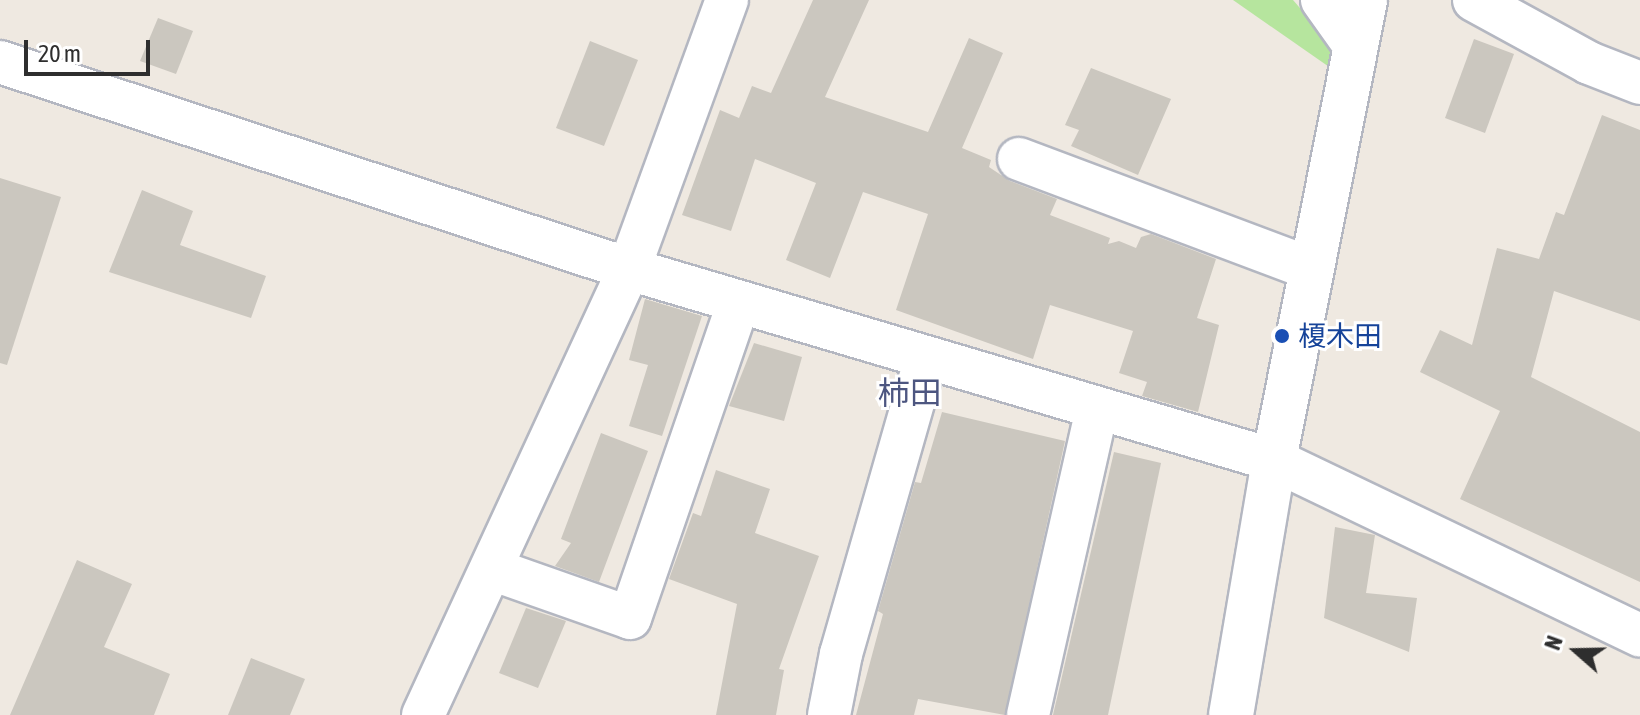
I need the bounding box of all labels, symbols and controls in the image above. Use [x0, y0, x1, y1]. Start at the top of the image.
scale bar [28, 24, 154, 74]
text: 20 m [38, 40, 81, 67]
place label: 榎木田 [1298, 319, 1382, 353]
marker: 榎木田 [1273, 327, 1291, 345]
district label: 柿田 [878, 374, 942, 412]
north arrow [1536, 611, 1616, 691]
text: N [1539, 632, 1568, 653]

